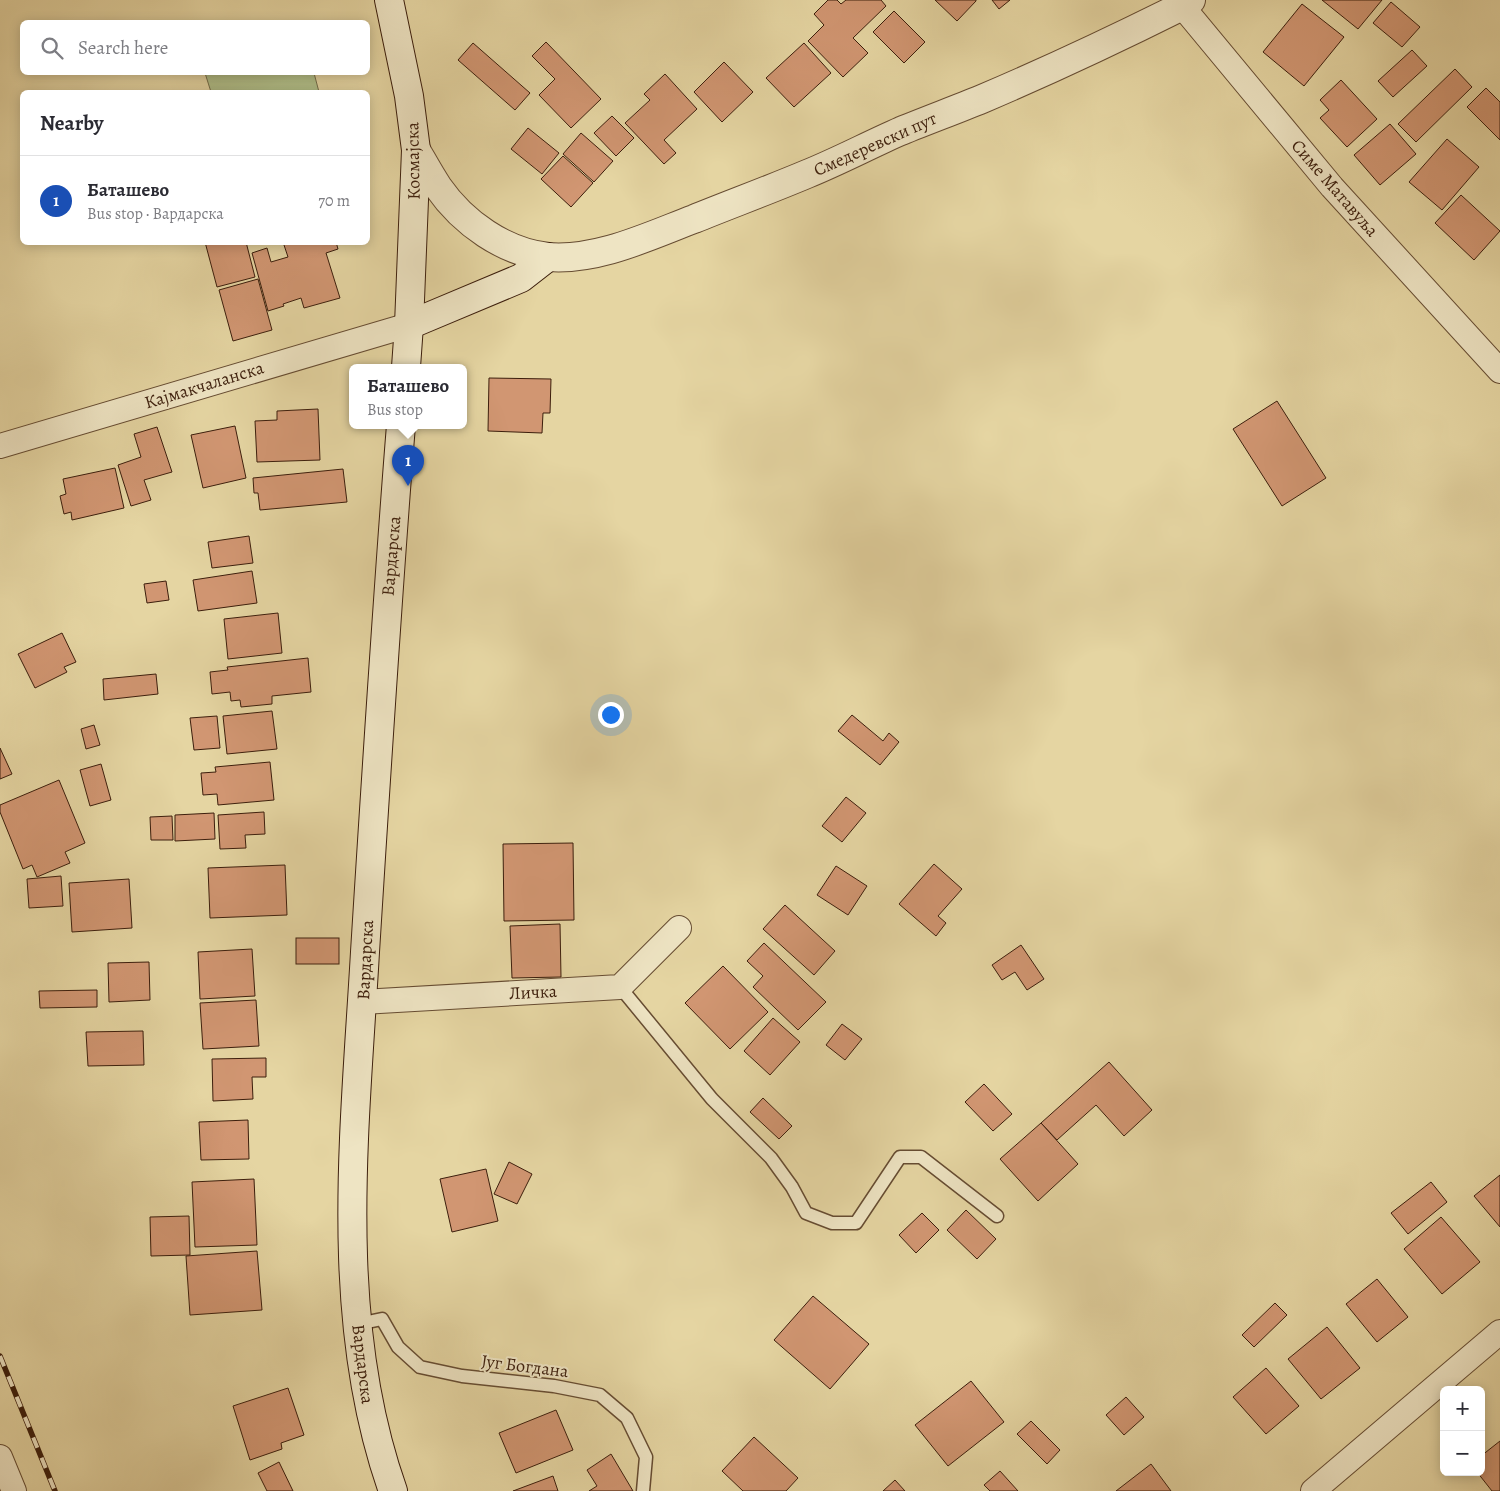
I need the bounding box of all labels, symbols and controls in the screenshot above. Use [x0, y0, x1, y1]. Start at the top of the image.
search box [20, 20, 370, 75]
icon: search [38, 34, 66, 62]
text: Search here [78, 35, 168, 61]
street label: Смедеревски пут [810, 106, 940, 182]
text: Nearby [40, 109, 103, 137]
street label: Космајска [400, 121, 426, 200]
street label: Симе Матавуља [1286, 134, 1384, 242]
text: Баташево [87, 177, 169, 203]
text: 1 [53, 190, 59, 212]
text: 70 m [318, 190, 350, 212]
text: Bus stop · Вардарска [87, 203, 224, 225]
street label: Кајмакчаланска [141, 355, 267, 415]
popup [349, 364, 467, 429]
text: Баташево [367, 373, 449, 399]
text: Bus stop [367, 399, 423, 421]
pin: 1 [392, 445, 424, 486]
street label: Вардарска [376, 514, 407, 597]
your location [598, 702, 624, 728]
street label: Вардарска [351, 919, 379, 1001]
street label: Личка [508, 979, 558, 1005]
street label: Вардарска [346, 1323, 380, 1406]
street label: Југ Богдана [480, 1349, 571, 1383]
map controls [1440, 1386, 1485, 1476]
button: + [1440, 1386, 1485, 1431]
button: − [1440, 1431, 1485, 1476]

